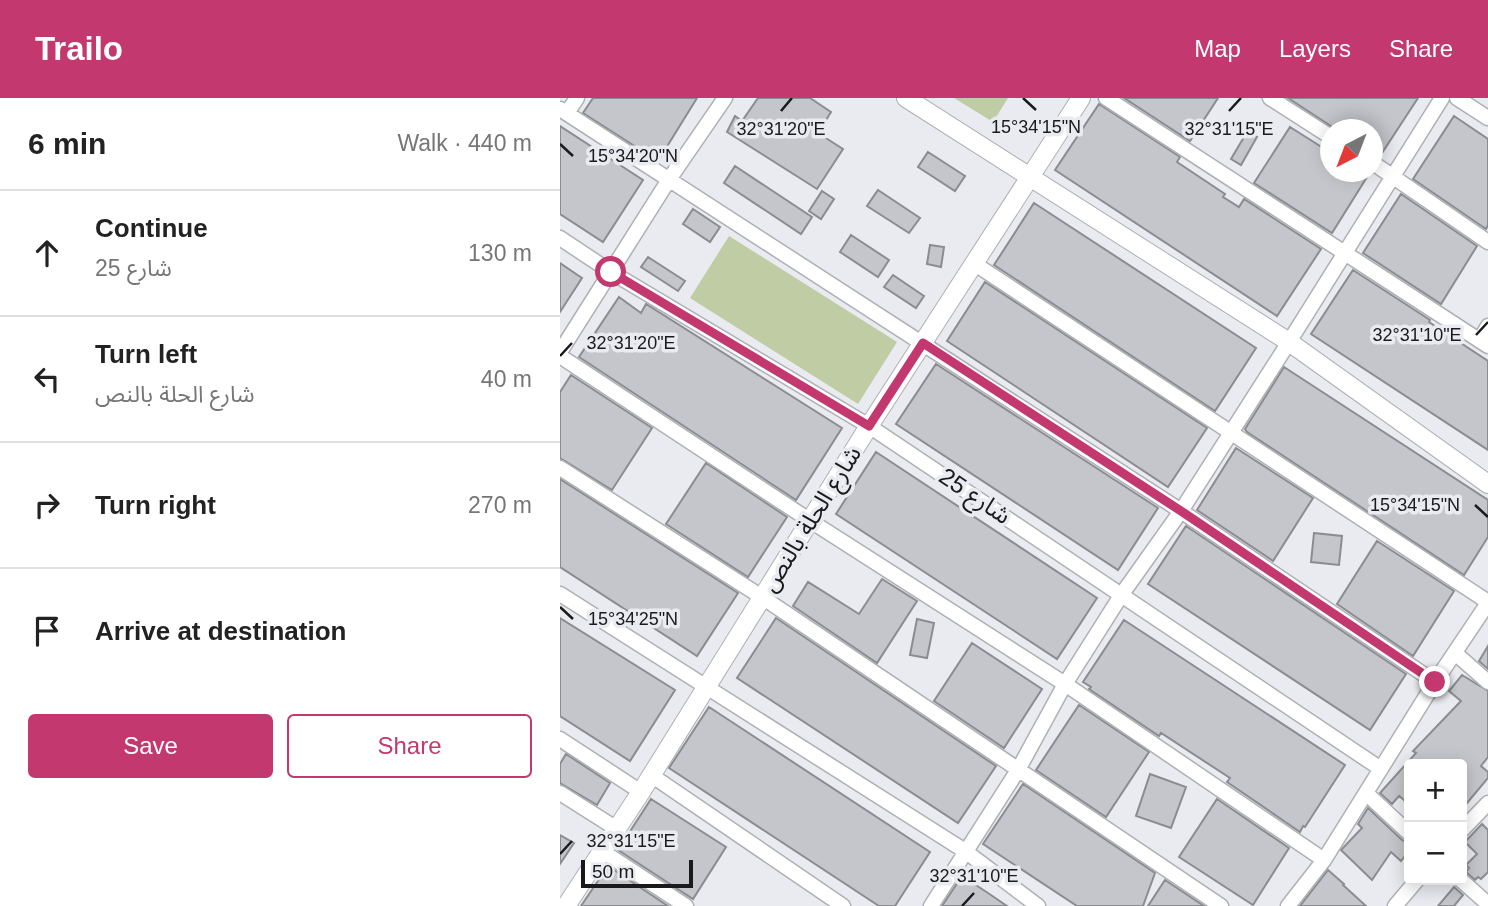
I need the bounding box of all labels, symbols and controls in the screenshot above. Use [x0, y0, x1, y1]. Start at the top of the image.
text: Trailo [35, 30, 123, 67]
text: Map [1194, 35, 1241, 62]
text: Layers [1279, 35, 1351, 62]
text: Share [1389, 35, 1453, 62]
text: 15°34'15"N [991, 117, 1081, 137]
text: 32°31'20"E [736, 119, 826, 139]
text: 32°31'15"E [1184, 119, 1274, 139]
north arrow [1320, 119, 1383, 182]
text: 6 min [28, 127, 106, 160]
text: Walk · 440 m [397, 130, 532, 156]
text: 15°34'20"N [588, 146, 678, 166]
text: Continue [95, 213, 208, 243]
icon: ahead [28, 234, 66, 272]
text: 130 m [468, 240, 532, 266]
text: شارع 25 [95, 255, 172, 281]
route start [595, 256, 626, 287]
text: 32°31'10"E [1372, 325, 1462, 345]
text: 32°31'20"E [586, 333, 676, 353]
text: Turn left [95, 339, 197, 369]
icon: left [28, 360, 66, 398]
text: 40 m [481, 366, 532, 392]
text: شارع الحلة بالنص [95, 381, 255, 407]
street label: شارع الحلة بالنص [755, 441, 870, 599]
street label: شارع 25 [932, 462, 1016, 533]
icon: right [28, 486, 66, 524]
text: Turn right [95, 490, 216, 520]
text: 270 m [468, 492, 532, 518]
text: 15°34'15"N [1370, 495, 1460, 515]
text: 15°34'25"N [588, 609, 678, 629]
icon: arrive [28, 612, 66, 650]
text: Arrive at destination [95, 616, 346, 646]
route end [1419, 666, 1450, 697]
button: Save [28, 714, 273, 778]
button: Share [287, 714, 532, 778]
map controls [1404, 759, 1467, 885]
button: + [1404, 759, 1467, 822]
button: − [1404, 822, 1467, 885]
text: 32°31'15"E [586, 831, 676, 851]
scale bar [581, 857, 693, 889]
text: 50 m [592, 861, 634, 882]
text: 32°31'10"E [929, 866, 1019, 886]

